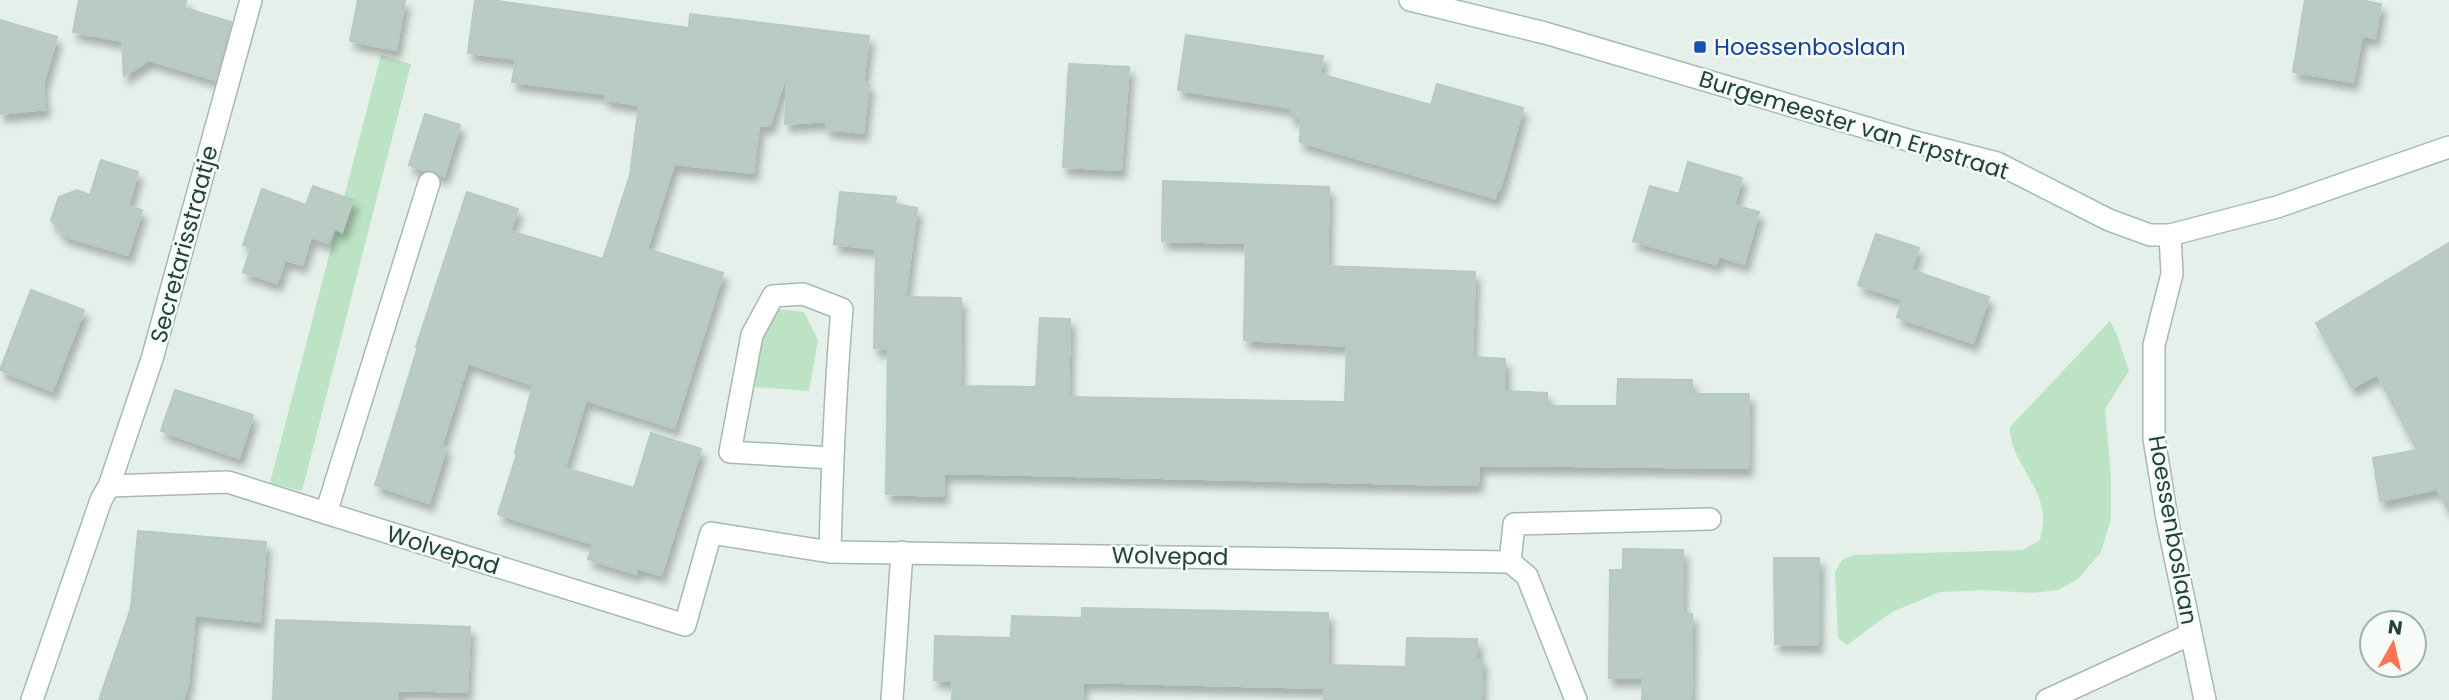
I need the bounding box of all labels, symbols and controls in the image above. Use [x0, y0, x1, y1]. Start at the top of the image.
place label: Hoessenboslaan [1714, 31, 1906, 63]
marker: Hoessenboslaan [1692, 39, 1708, 55]
street label: Burgemeester van Erpstraat [1695, 63, 2013, 187]
street label: Secretarisstraatje [142, 142, 226, 346]
street label: Hoessenboslaan [2141, 433, 2205, 627]
street label: Wolvepad [383, 518, 503, 582]
street label: Wolvepad [1111, 539, 1229, 573]
north arrow [2358, 609, 2428, 679]
text: N [2386, 613, 2404, 642]

